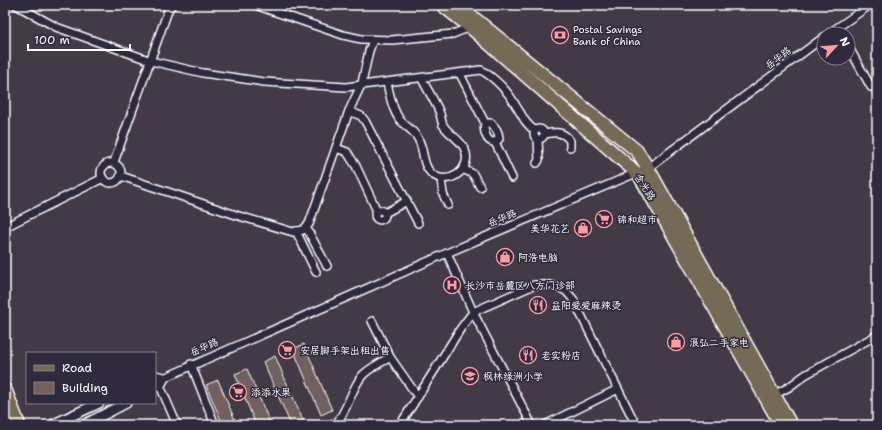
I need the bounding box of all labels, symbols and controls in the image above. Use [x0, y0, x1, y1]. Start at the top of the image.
place label: Postal Savings Bank of China [573, 23, 642, 48]
bank icon: Postal Savings Bank of China [550, 25, 570, 45]
scale bar [28, 26, 130, 52]
north arrow [816, 26, 856, 66]
text: 100 m [34, 32, 70, 48]
text: N [836, 35, 853, 49]
street label: 岳华路 [762, 44, 794, 72]
street label: 含光路 [632, 171, 658, 203]
street label: 岳华路 [486, 206, 518, 230]
supermarket icon: 锦和超市 [594, 209, 614, 229]
place label: 锦和超市 [617, 213, 657, 226]
shop icon: 美华花艺 [573, 218, 593, 238]
place label: 美华花艺 [530, 222, 570, 235]
shop icon: 阿浩电脑 [495, 247, 515, 267]
place label: 阿浩电脑 [518, 251, 558, 264]
hospital icon: 长沙市岳麓区八方门诊部 [442, 275, 462, 295]
place label: 长沙市岳麓区八方门诊部 [465, 279, 575, 292]
restaurant icon: 益阳爱爱麻辣烫 [528, 295, 548, 315]
place label: 益阳爱爱麻辣烫 [551, 299, 621, 312]
shop icon: 浪弘二手家电 [666, 332, 686, 352]
street label: 岳华路 [188, 335, 220, 359]
place label: 浪弘二手家电 [689, 336, 749, 349]
supermarket icon: 安居脚手架出租出售 [277, 340, 297, 360]
place label: 安居脚手架出租出售 [300, 344, 390, 357]
restaurant icon: 老实粉店 [518, 345, 538, 365]
place label: 老实粉店 [541, 349, 581, 362]
legend [26, 352, 156, 404]
text: Road [62, 360, 93, 376]
school or university icon: 枫林绿洲小学 [460, 366, 480, 386]
place label: 枫林绿洲小学 [483, 370, 543, 383]
text: Building [62, 380, 108, 396]
supermarket icon: 添添水果 [228, 382, 248, 402]
place label: 添添水果 [251, 386, 291, 399]

